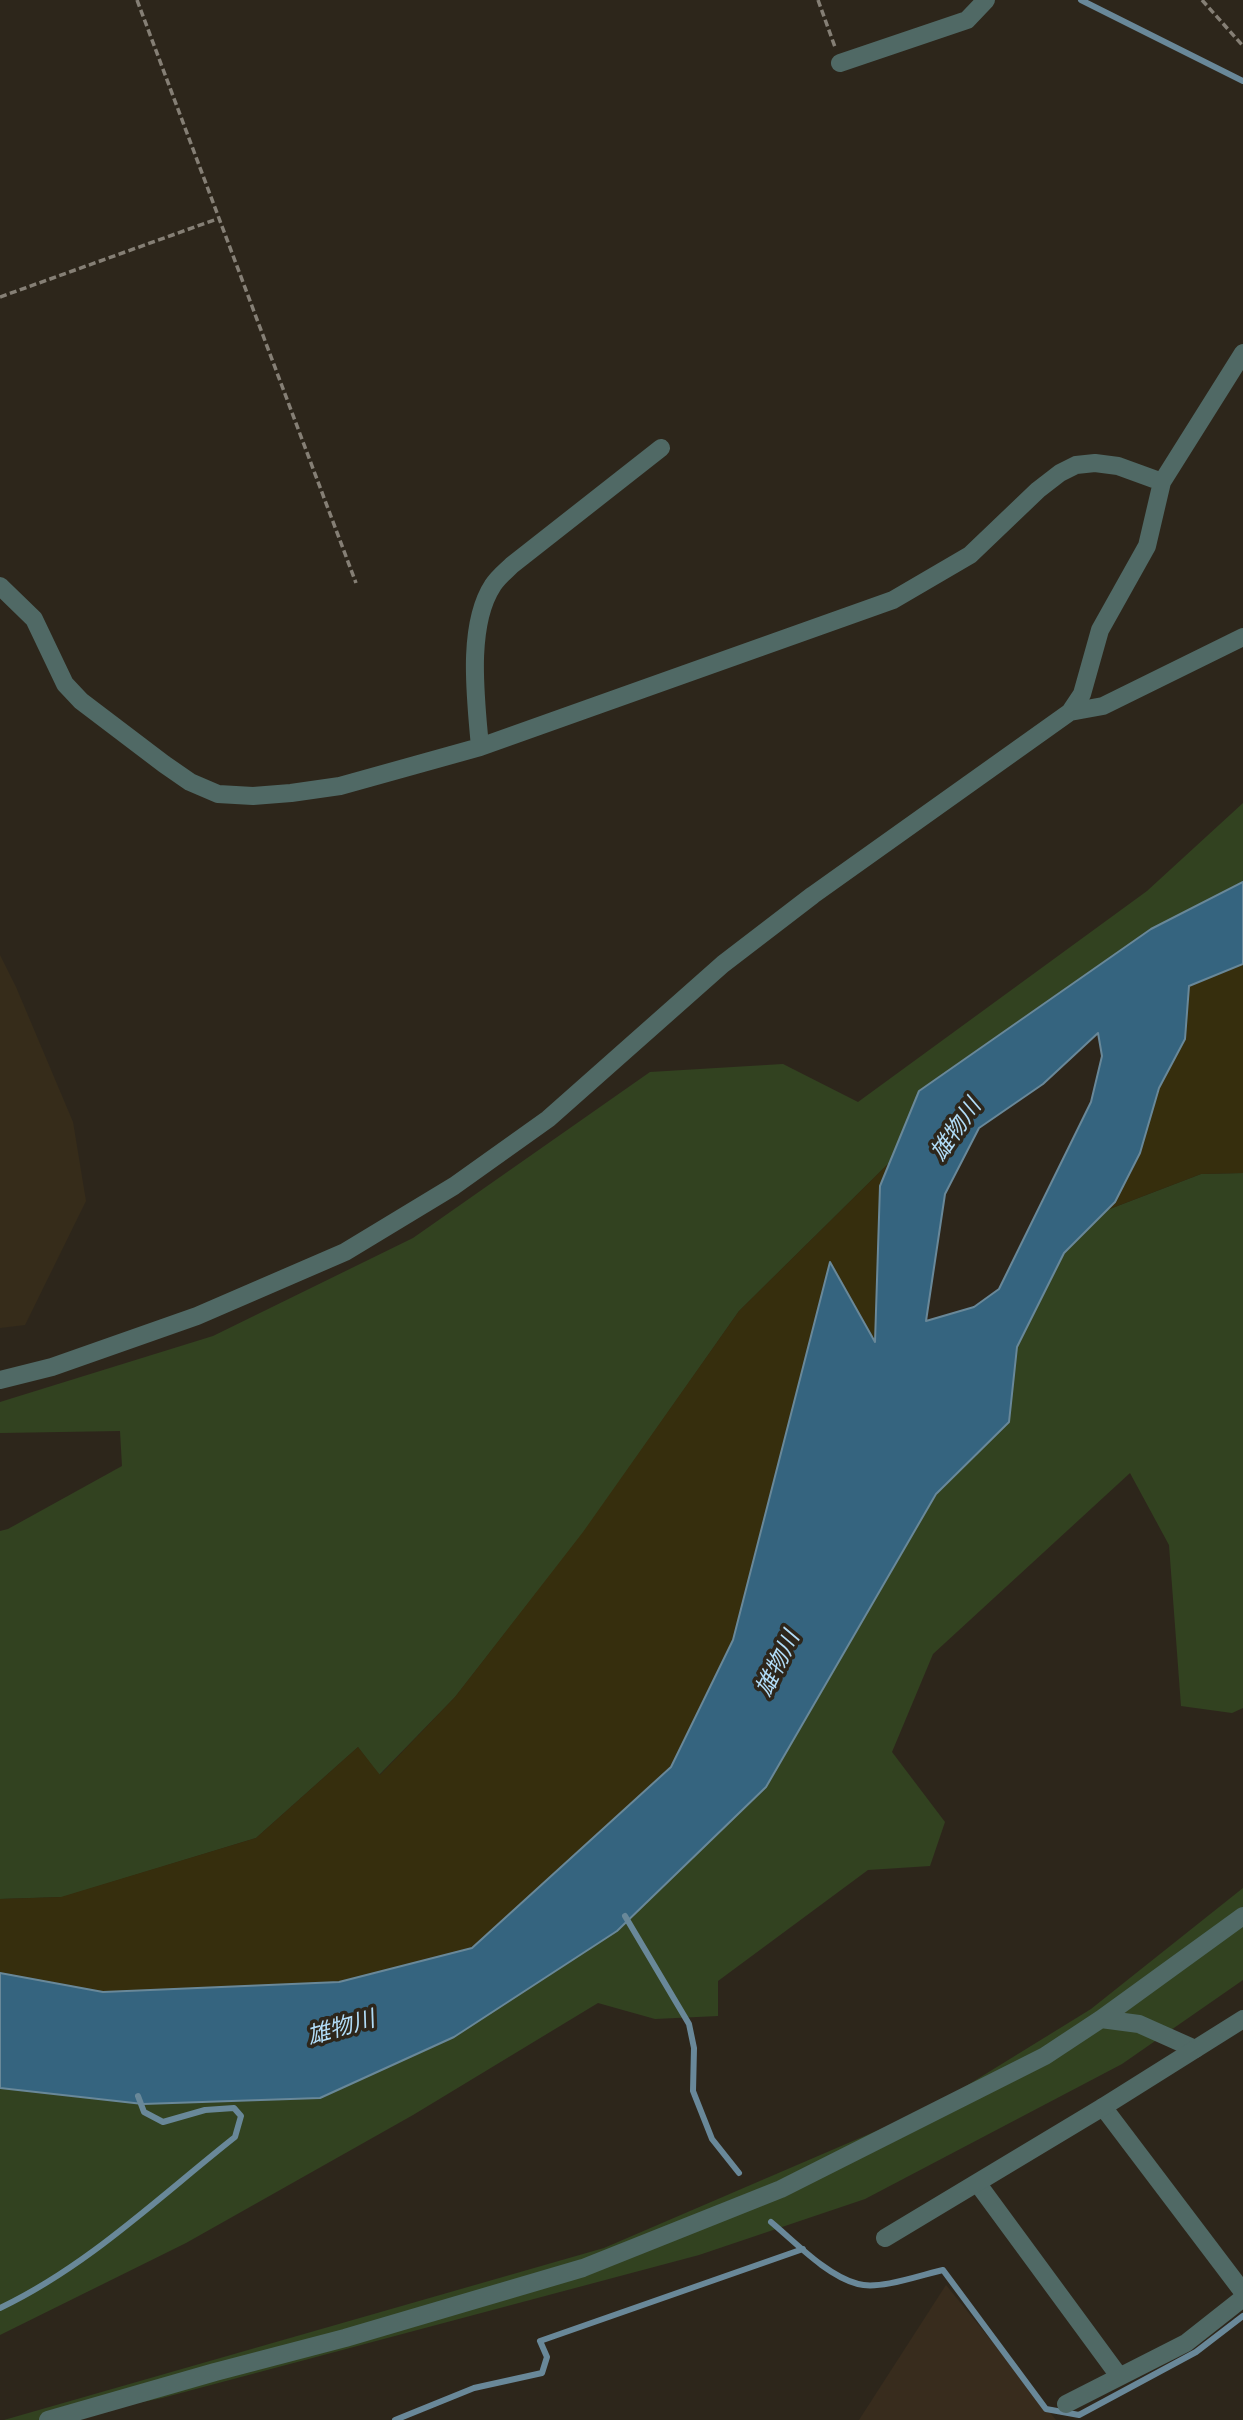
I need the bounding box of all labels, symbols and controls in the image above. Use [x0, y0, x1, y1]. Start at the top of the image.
water label: 雄物川 [925, 1094, 987, 1166]
water label: 雄物川 [750, 1627, 806, 1701]
water label: 雄物川 [304, 2005, 378, 2051]

